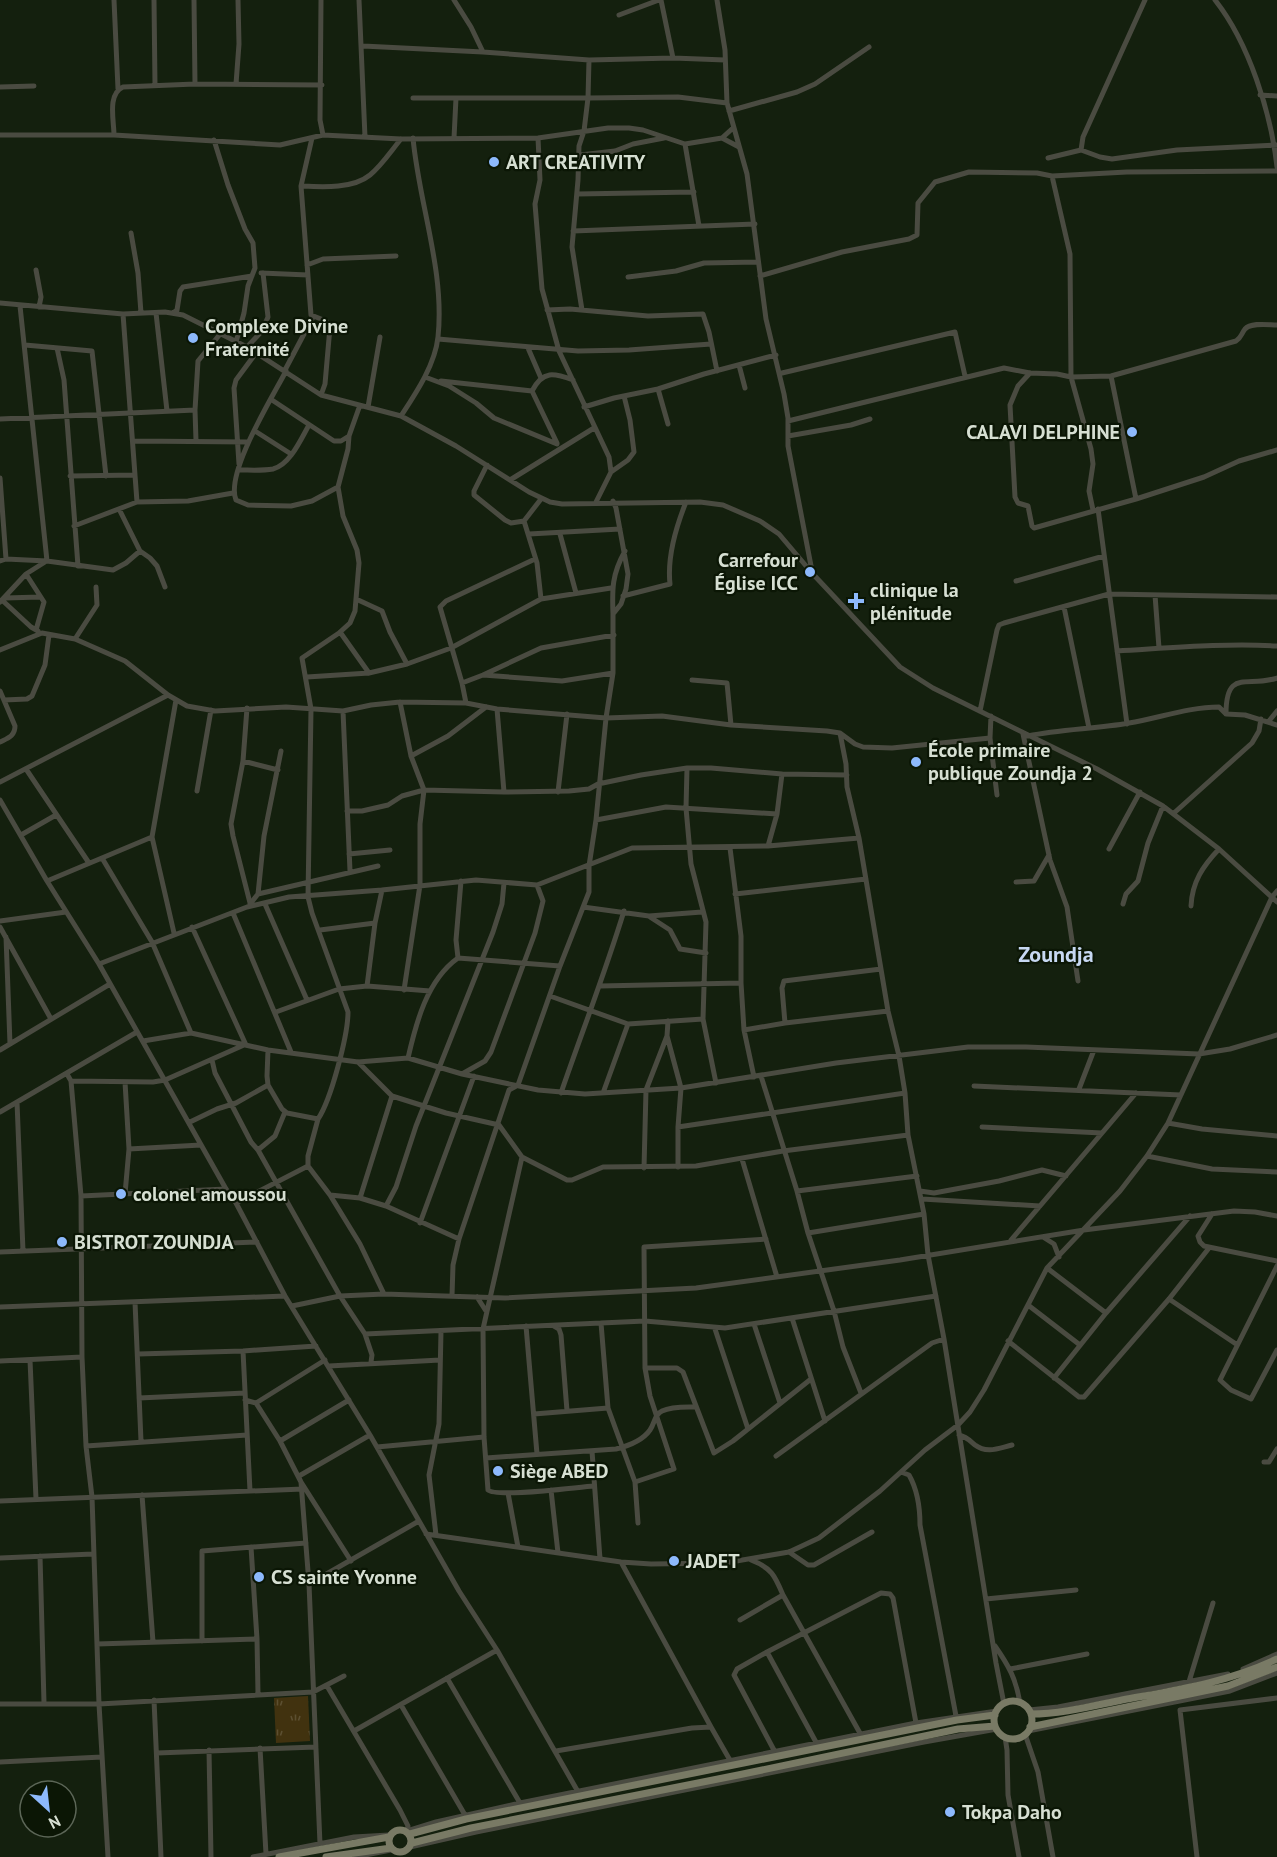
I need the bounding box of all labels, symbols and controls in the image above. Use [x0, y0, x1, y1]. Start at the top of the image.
place label: ART CREATIVITY [506, 149, 645, 175]
marker: ART CREATIVITY [487, 155, 501, 169]
place label: Complexe Divine Fraternité [205, 313, 348, 362]
marker: Complexe Divine Fraternité [186, 331, 200, 345]
place label: CALAVI DELPHINE [966, 419, 1120, 445]
marker: CALAVI DELPHINE [1125, 425, 1139, 439]
place label: Carrefour Église ICC [715, 547, 798, 596]
marker: Carrefour Église ICC [803, 565, 817, 579]
place label: clinique la plénitude [870, 577, 959, 626]
marker: clinique la plénitude [847, 592, 865, 610]
place label: École primaire publique Zoundja 2 [928, 737, 1093, 786]
marker: École primaire publique Zoundja 2 [909, 755, 923, 769]
district label: Zoundja [1018, 940, 1094, 968]
place label: colonel amoussou [133, 1181, 287, 1207]
marker: colonel amoussou [114, 1187, 128, 1201]
place label: BISTROT ZOUNDJA [74, 1229, 234, 1255]
marker: BISTROT ZOUNDJA [55, 1235, 69, 1249]
place label: Siège ABED [510, 1458, 609, 1484]
marker: Siège ABED [491, 1464, 505, 1478]
place label: JADET [685, 1548, 740, 1574]
marker: JADET [667, 1554, 681, 1568]
place label: CS sainte Yvonne [271, 1564, 417, 1590]
marker: CS sainte Yvonne [252, 1570, 266, 1584]
north arrow [18, 1779, 78, 1839]
place label: Tokpa Daho [962, 1799, 1062, 1825]
marker: Tokpa Daho [943, 1805, 957, 1819]
text: N [46, 1811, 64, 1834]

